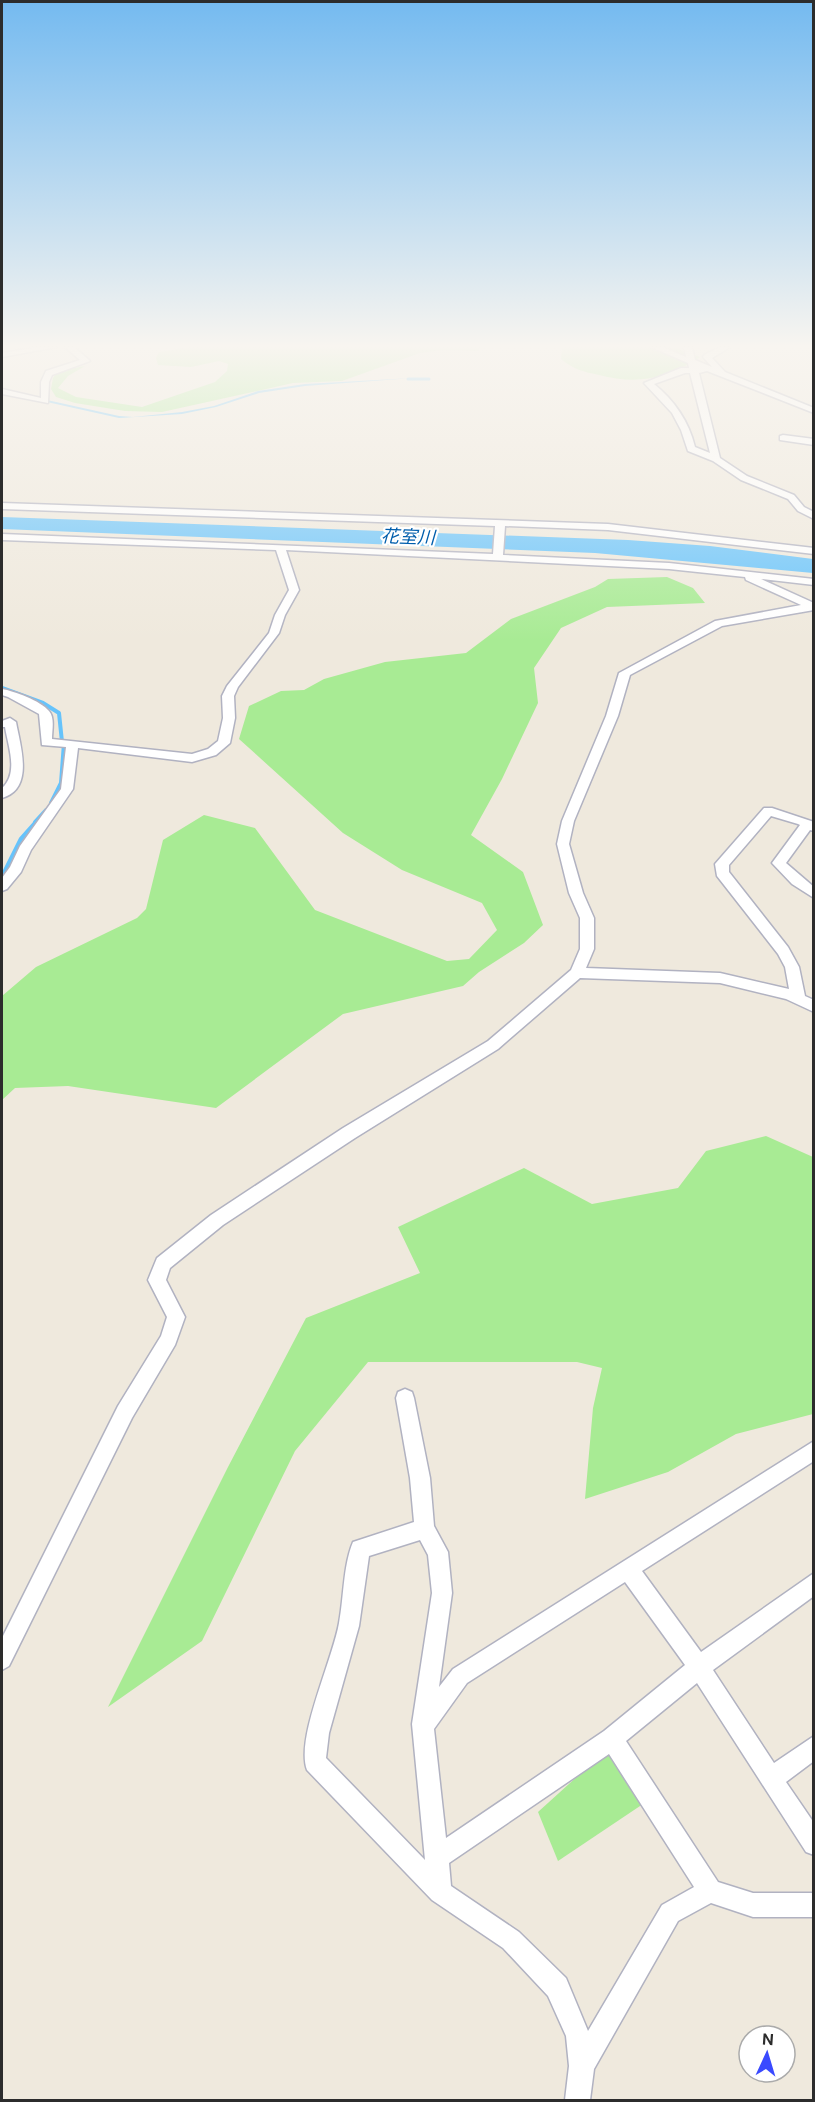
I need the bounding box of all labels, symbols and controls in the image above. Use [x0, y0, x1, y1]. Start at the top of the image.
water label: 花室川 [381, 524, 437, 550]
north arrow [737, 2024, 797, 2084]
text: N [761, 2029, 775, 2050]

